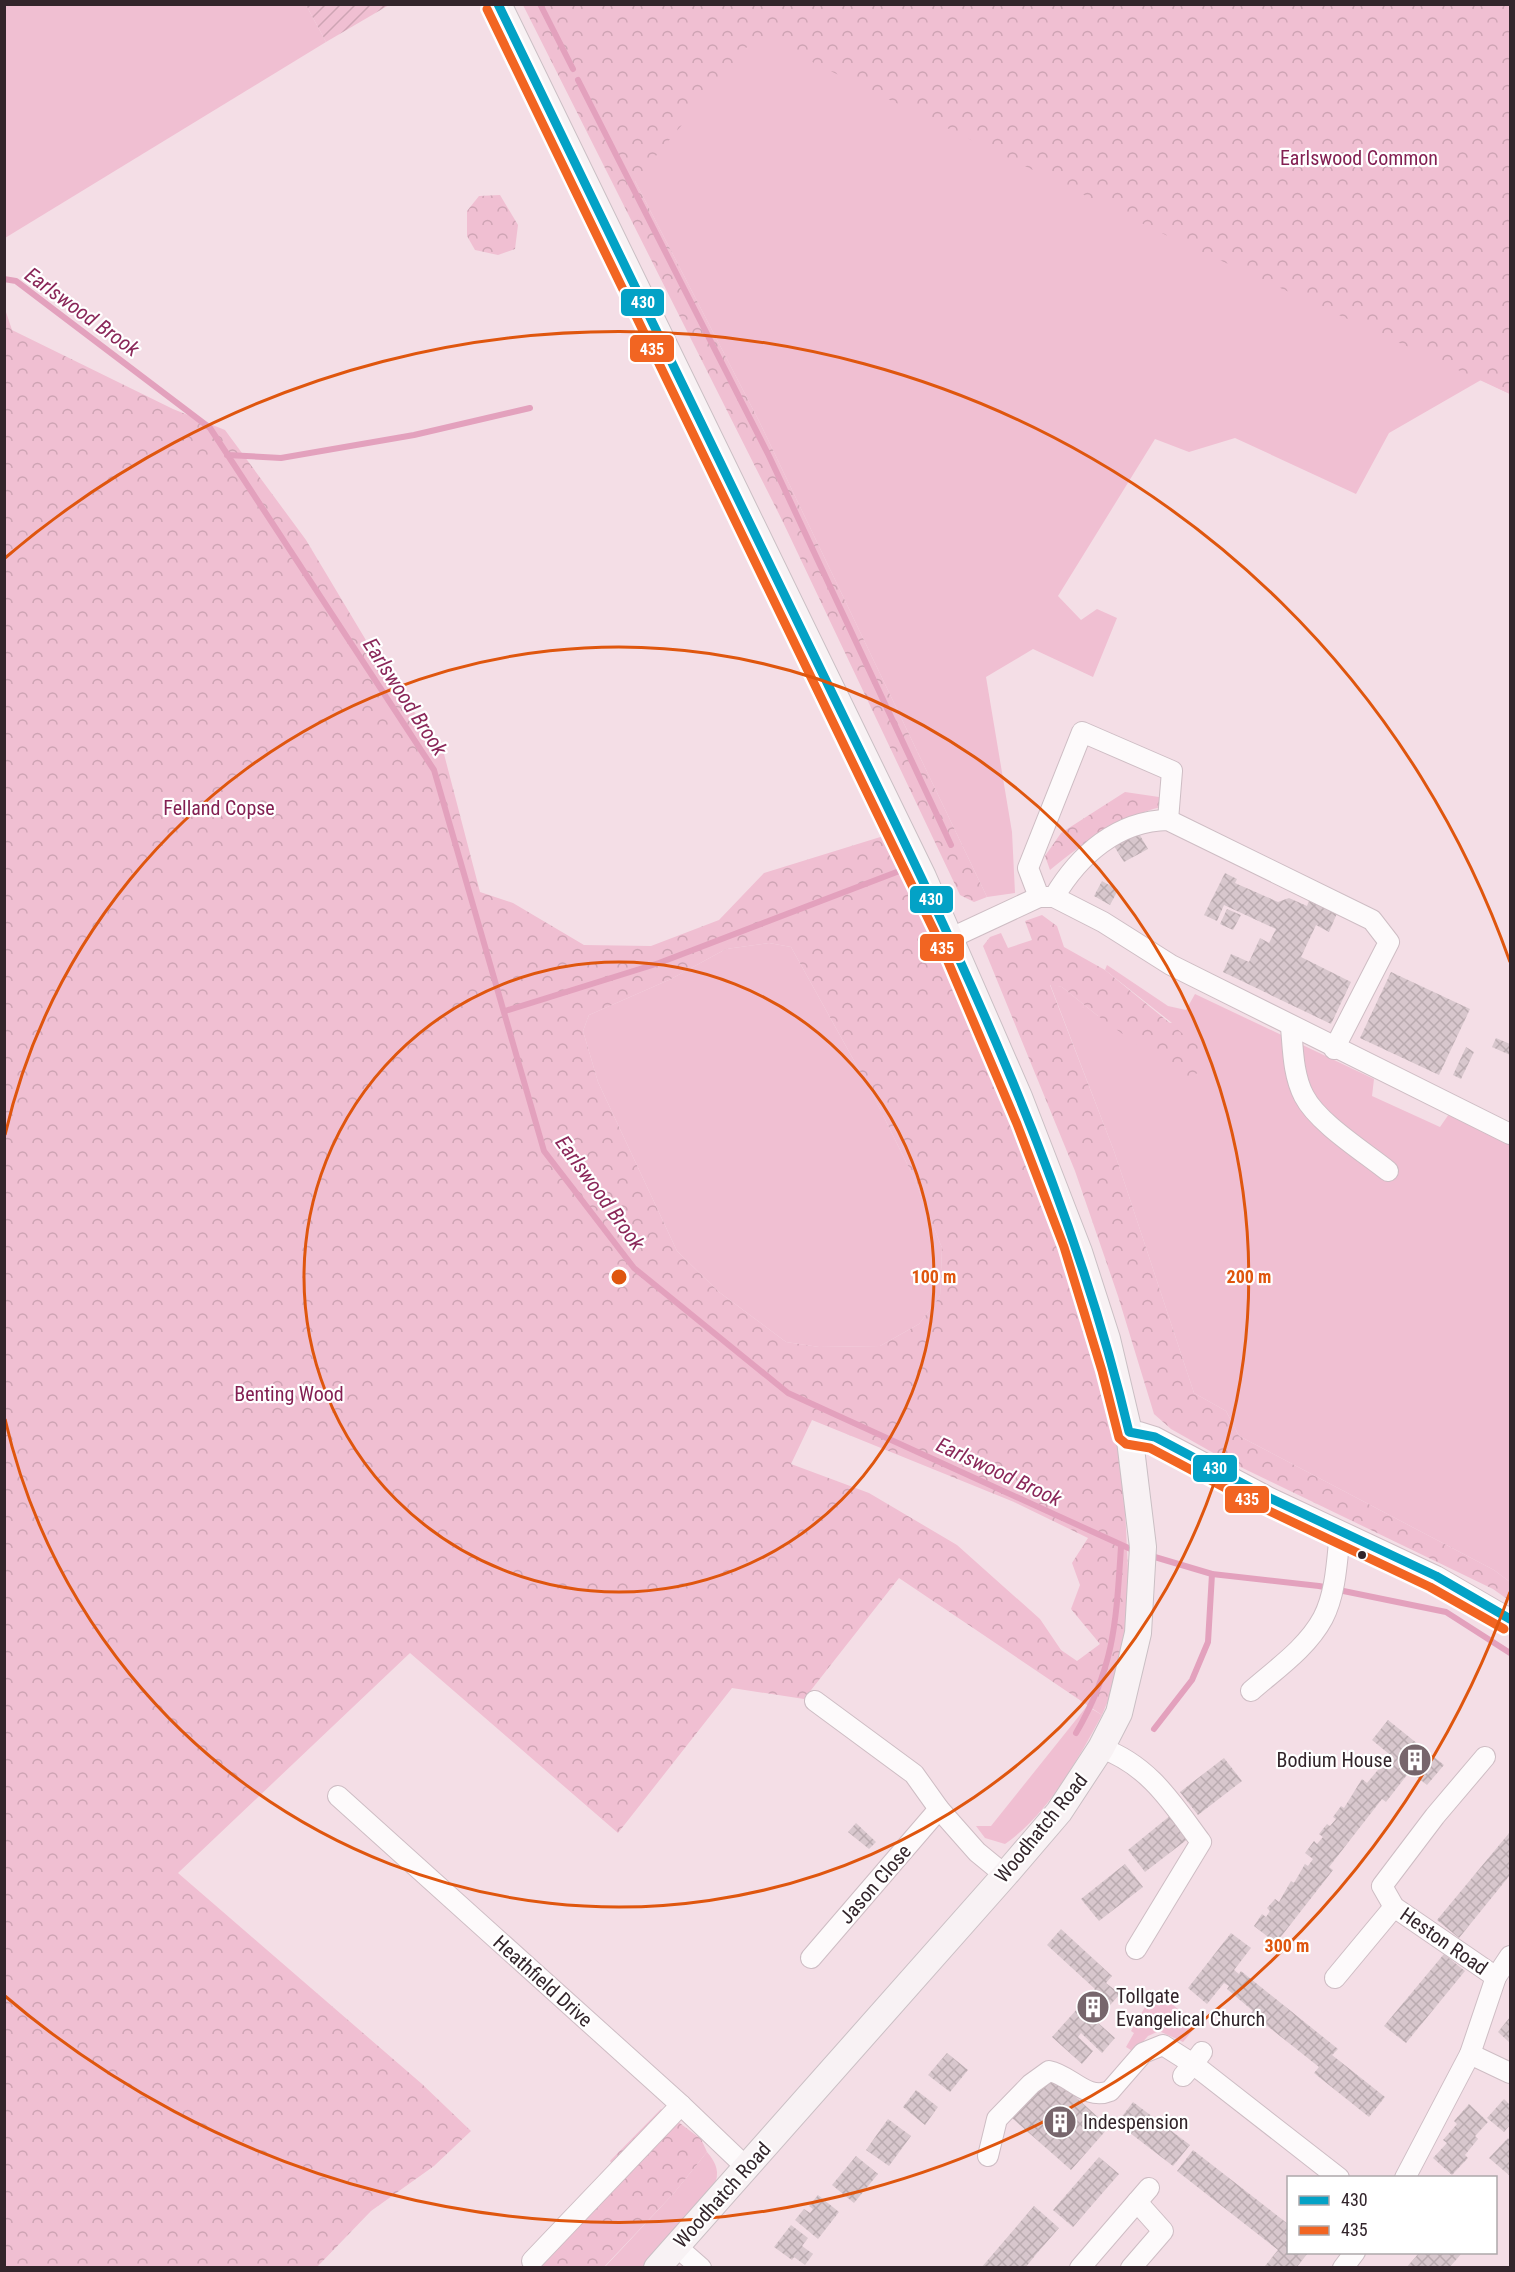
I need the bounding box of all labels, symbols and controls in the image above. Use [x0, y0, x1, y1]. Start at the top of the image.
park label: Earlswood Common [1280, 146, 1438, 170]
water label: Earlswood Brook [20, 263, 144, 362]
line badge: 430 [620, 288, 665, 317]
text: 430 [631, 293, 655, 312]
line badge: 435 [629, 334, 675, 363]
text: 435 [640, 340, 664, 359]
water label: Earlswood Brook [358, 634, 452, 761]
park label: Felland Copse [163, 796, 275, 820]
line badge: 430 [909, 885, 954, 914]
text: 430 [919, 890, 943, 909]
line badge: 435 [919, 933, 965, 962]
text: 435 [930, 939, 954, 958]
water label: Earlswood Brook [551, 1131, 650, 1255]
text: 100 m [912, 1266, 956, 1287]
text: 200 m [1227, 1266, 1271, 1287]
centre of rings [609, 1267, 629, 1287]
park label: Benting Wood [234, 1382, 344, 1406]
water label: Earlswood Brook [933, 1433, 1066, 1512]
line badge: 430 [1192, 1454, 1238, 1483]
text: 430 [1203, 1459, 1227, 1478]
line badge: 435 [1224, 1485, 1270, 1514]
text: 435 [1235, 1490, 1259, 1509]
unlabelled marker [1356, 1549, 1368, 1561]
building icon: Bodium House [1397, 1742, 1433, 1778]
place label: Bodium House [1277, 1748, 1392, 1772]
street label: Woodhatch Road [990, 1768, 1092, 1888]
street label: Jason Close [834, 1839, 916, 1929]
street label: Heston Road [1396, 1902, 1492, 1980]
street label: Heathfield Drive [488, 1930, 598, 2032]
text: 300 m [1265, 1935, 1309, 1956]
place label: Tollgate Evangelical Church [1116, 1984, 1265, 2031]
building icon: Tollgate Evangelical Church [1075, 1989, 1111, 2025]
building icon: Indespension [1042, 2104, 1078, 2140]
place label: Indespension [1083, 2110, 1188, 2134]
street label: Woodhatch Road [668, 2137, 776, 2253]
legend [1287, 2176, 1497, 2254]
text: 430 [1341, 2189, 1368, 2210]
text: 435 [1341, 2219, 1368, 2240]

